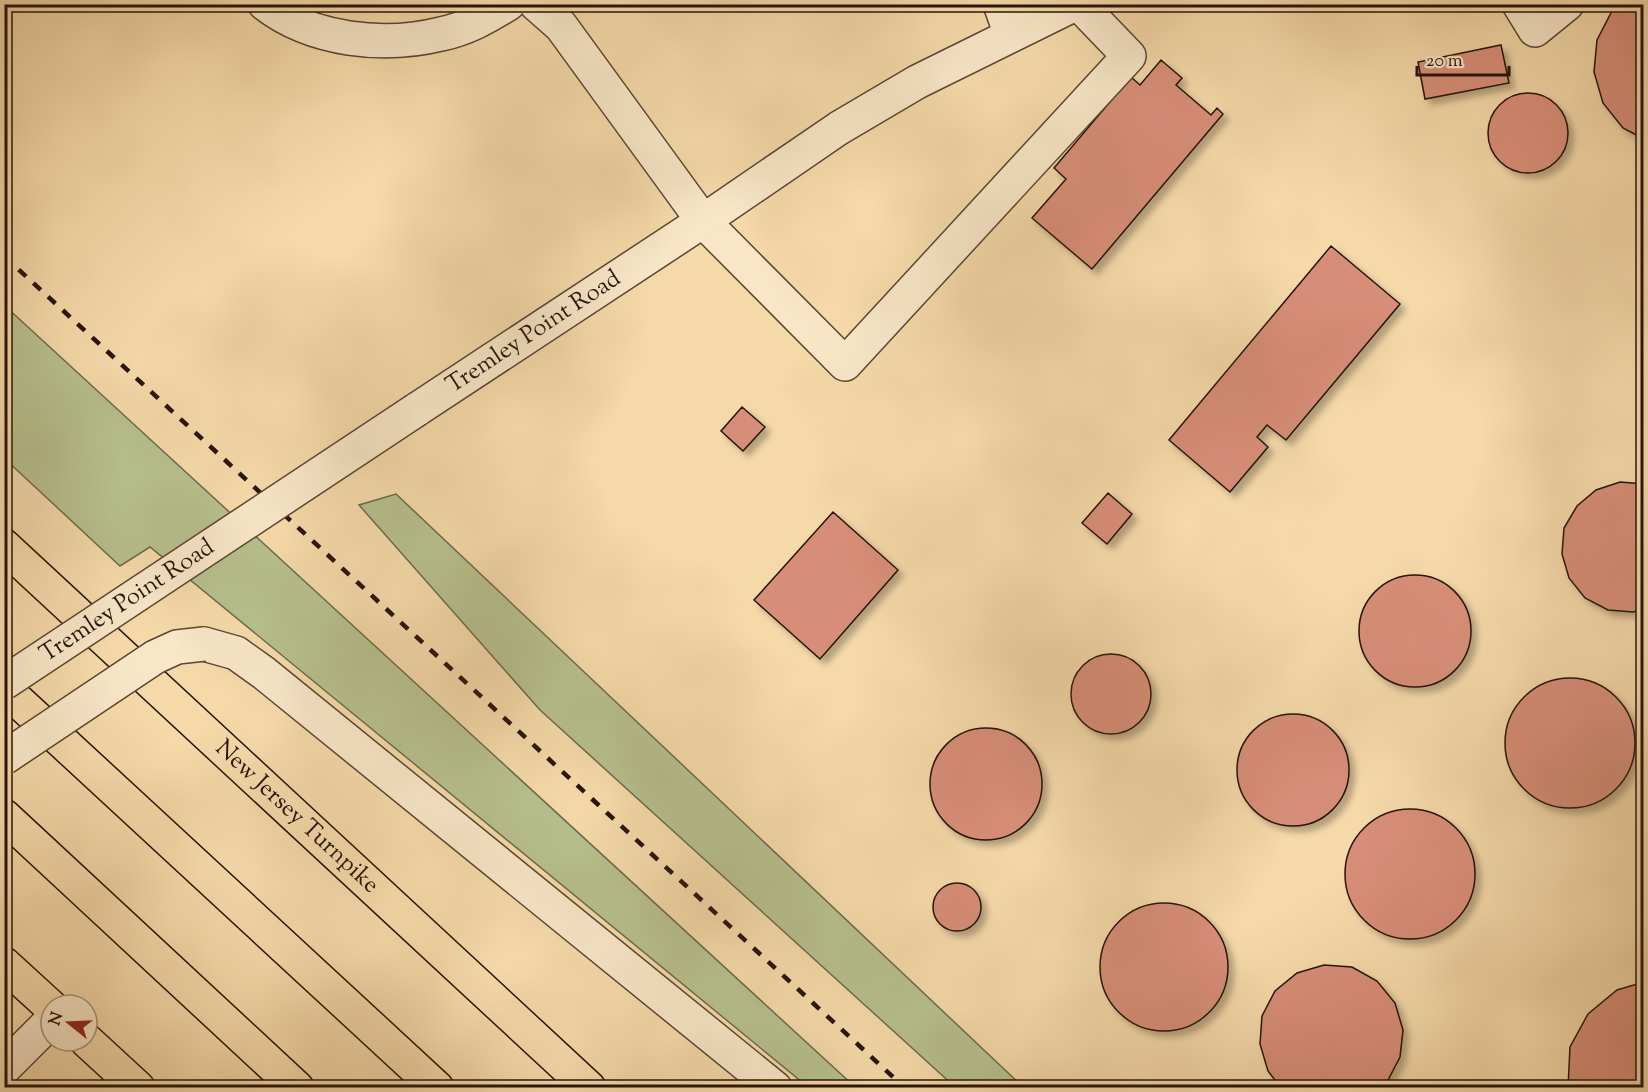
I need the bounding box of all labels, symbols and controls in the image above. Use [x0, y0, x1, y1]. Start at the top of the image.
scale bar [1417, 39, 1508, 77]
text: 20 m [1426, 49, 1463, 75]
street label: Tremley Point Road [440, 262, 628, 402]
street label: Tremley Point Road [33, 531, 222, 671]
street label: New Jersey Turnpike [207, 732, 386, 902]
north arrow [39, 993, 99, 1053]
text: N [44, 1009, 70, 1029]

